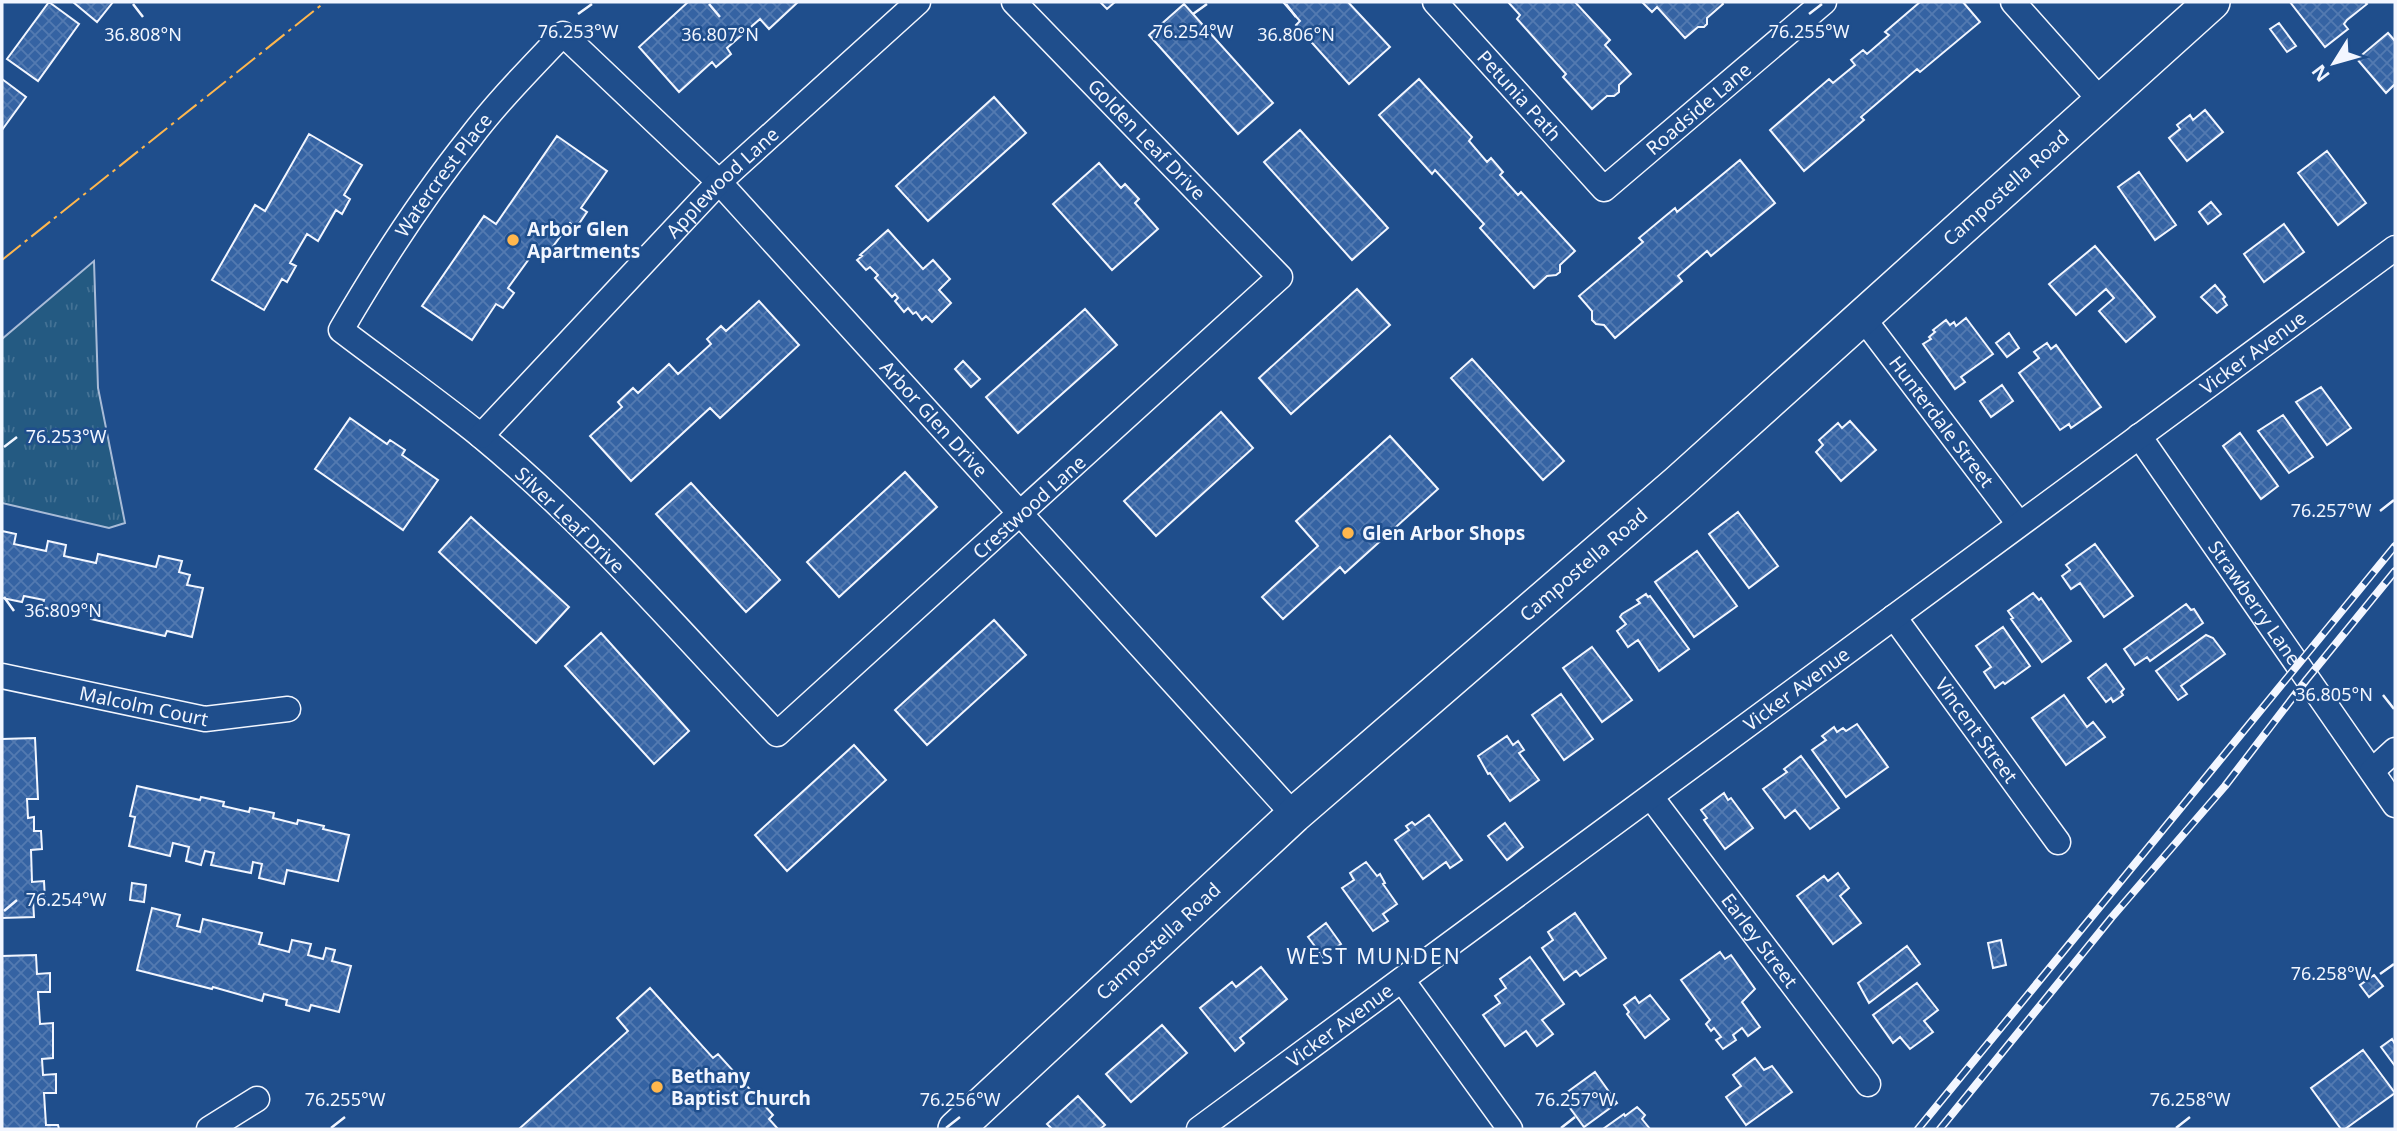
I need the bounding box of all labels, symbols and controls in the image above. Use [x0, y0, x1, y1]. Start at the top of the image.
text: 76.253°W [538, 19, 619, 43]
text: 76.254°W [1153, 19, 1234, 43]
text: 76.255°W [1769, 19, 1850, 43]
text: 36.808°N [104, 22, 182, 46]
text: 36.807°N [681, 22, 759, 46]
text: 36.806°N [1257, 22, 1335, 46]
north arrow [2299, 28, 2369, 98]
street label: Petunia Path [1472, 45, 1567, 146]
street label: Roadside Lane [1640, 57, 1756, 161]
text: N [2305, 59, 2335, 87]
street label: Golden Leaf Drive [1082, 73, 1211, 206]
street label: Watercrest Place [389, 108, 498, 242]
street label: Applewood Lane [660, 121, 784, 244]
street label: Campostella Road [1937, 124, 2074, 252]
place label: Arbor Glen Apartments [527, 216, 640, 264]
marker: Arbor Glen Apartments [505, 232, 521, 248]
street label: Vicker Avenue [2195, 305, 2311, 400]
street label: Hunterdale Street [1883, 351, 2000, 493]
street label: Arbor Glen Drive [874, 355, 994, 483]
text: 76.253°W [26, 424, 107, 448]
street label: Crestwood Lane [967, 449, 1091, 565]
street label: Silver Leaf Drive [509, 461, 631, 579]
text: 76.257°W [2291, 498, 2372, 522]
street label: Campostella Road [1514, 502, 1653, 627]
place label: Glen Arbor Shops [1362, 520, 1525, 546]
marker: Glen Arbor Shops [1340, 525, 1356, 541]
street label: Strawberry Lane [2202, 535, 2307, 670]
text: 36.809°N [24, 598, 102, 622]
street label: Vicker Avenue [1738, 641, 1855, 737]
street label: Vincent Street [1929, 672, 2024, 788]
street label: Malcolm Court [77, 680, 211, 732]
text: 36.805°N [2295, 682, 2373, 706]
street label: Campostella Road [1090, 877, 1226, 1006]
text: 76.254°W [26, 887, 107, 911]
street label: Earley Street [1715, 888, 1804, 993]
district label: WEST MUNDEN [1286, 942, 1462, 970]
text: 76.258°W [2291, 961, 2372, 985]
street label: Vicker Avenue [1282, 977, 1398, 1073]
place label: Bethany Baptist Church [671, 1063, 811, 1111]
marker: Bethany Baptist Church [649, 1079, 665, 1095]
text: 76.255°W [305, 1087, 386, 1111]
text: 76.256°W [920, 1087, 1001, 1111]
text: 76.257°W [1535, 1087, 1616, 1111]
text: 76.258°W [2150, 1087, 2231, 1111]

